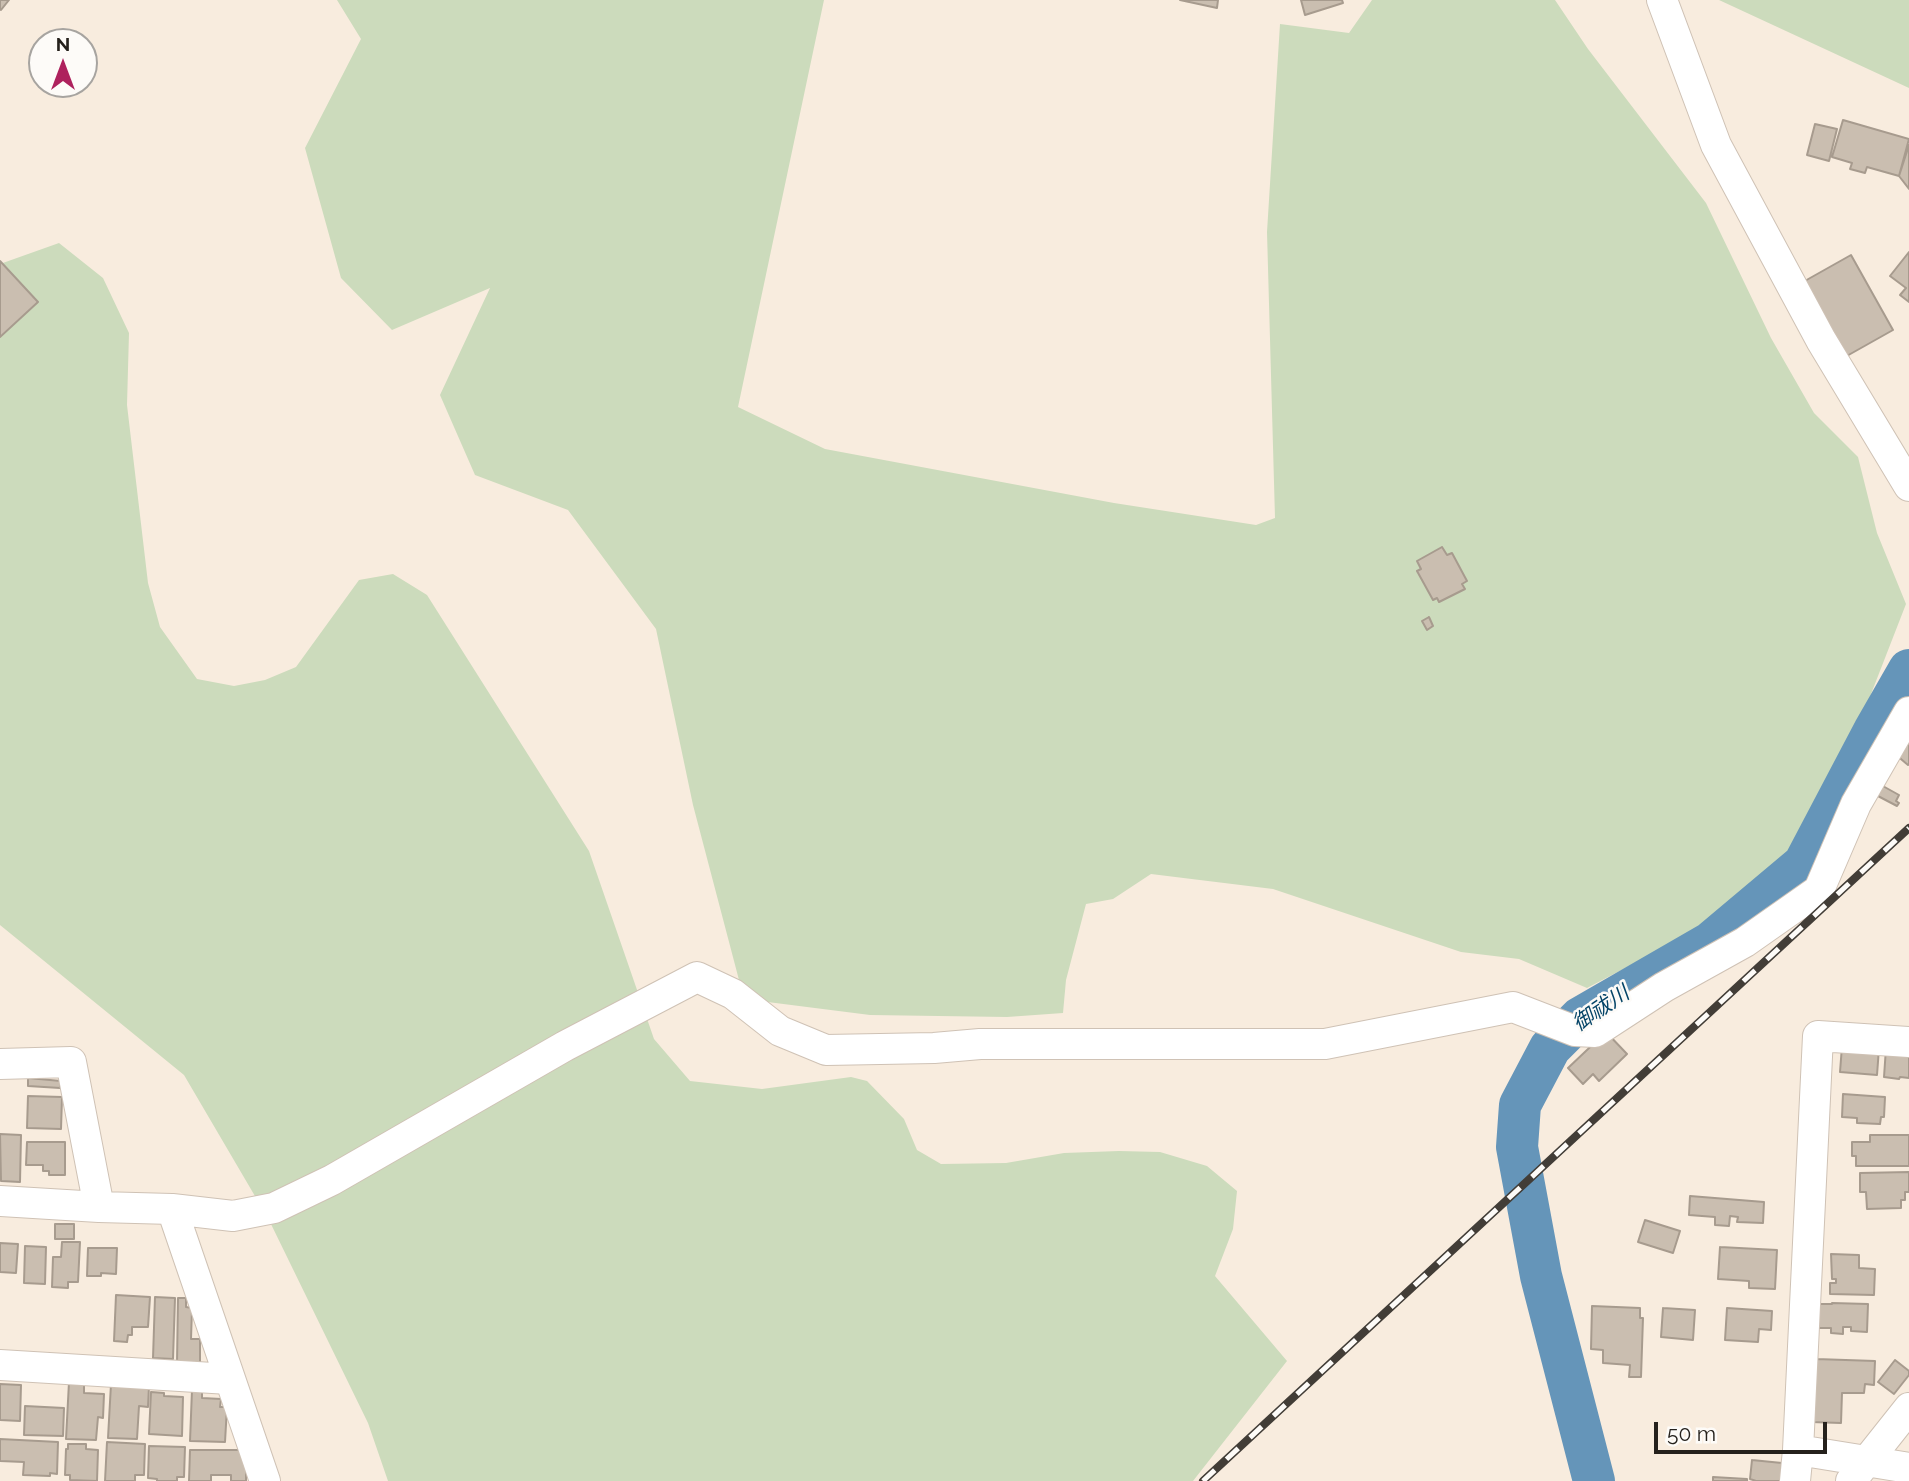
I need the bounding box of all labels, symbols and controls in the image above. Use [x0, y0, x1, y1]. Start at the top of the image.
north arrow [28, 28, 98, 98]
text: N [56, 33, 70, 55]
water label: 御祓川 [1568, 981, 1634, 1037]
scale bar [1657, 1408, 1830, 1452]
text: 50 m [1667, 1421, 1716, 1446]

